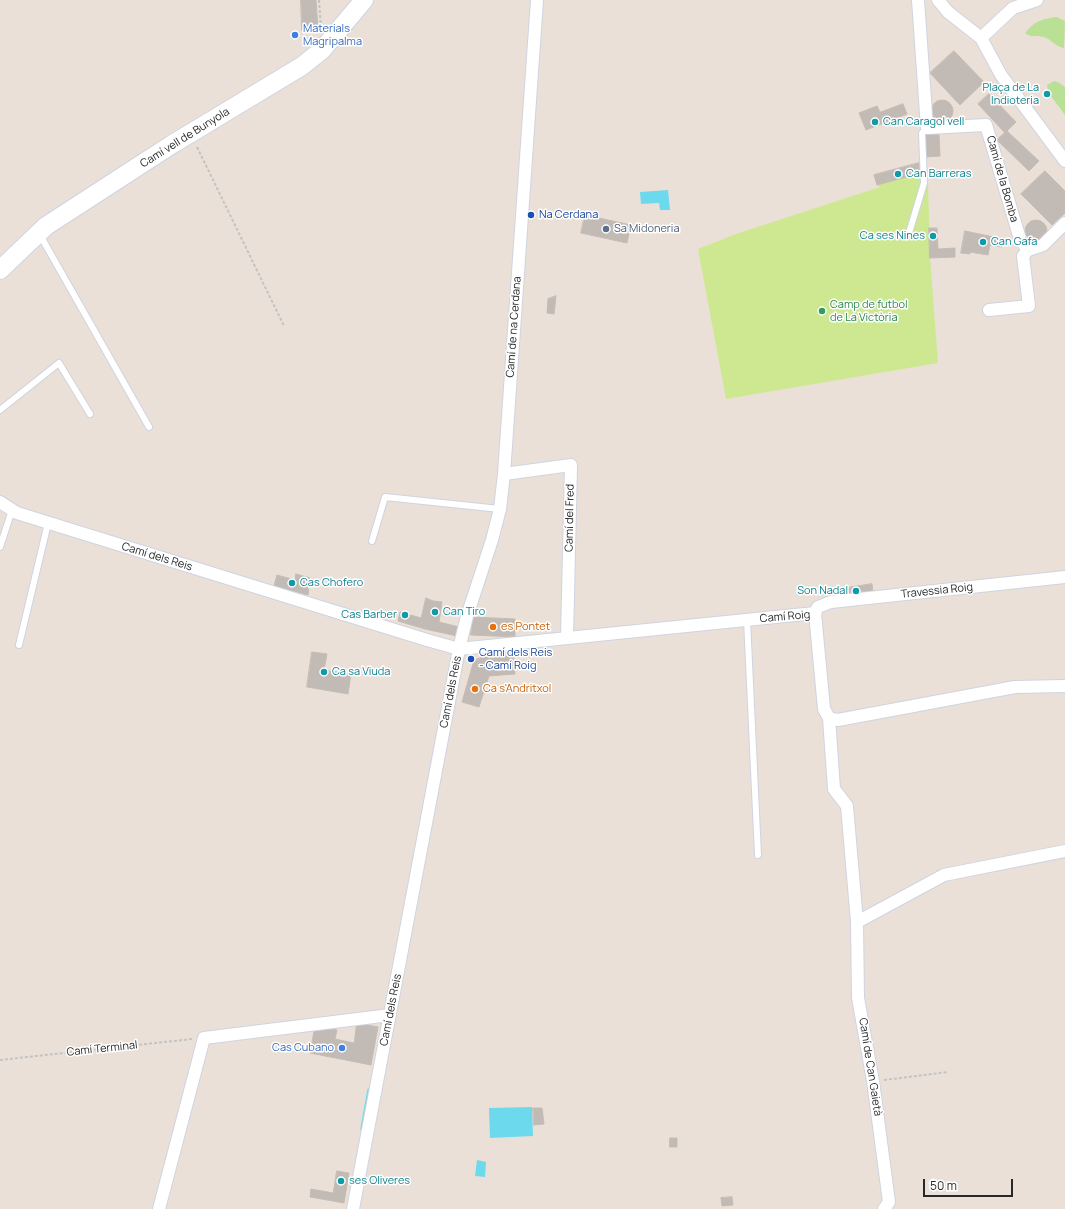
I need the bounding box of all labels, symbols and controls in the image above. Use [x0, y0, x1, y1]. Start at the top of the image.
place label: Materials Magripalma [303, 22, 362, 48]
marker: Materials Magripalma [290, 30, 300, 40]
place label: Plaça de La Indioteria [982, 81, 1039, 107]
marker: Plaça de La Indioteria [1042, 89, 1052, 99]
street label: Camí vell de Bunyola [138, 105, 232, 171]
place label: Can Caragol vell [883, 115, 964, 129]
marker: Can Caragol vell [870, 117, 880, 127]
street label: Camí de la Bomba [983, 134, 1021, 224]
place label: Can Barreras [906, 167, 971, 181]
marker: Can Barreras [893, 169, 903, 179]
place label: Na Cerdana [539, 208, 598, 222]
marker: Na Cerdana [526, 210, 536, 220]
place label: Sa Midoneria [614, 222, 680, 236]
marker: Sa Midoneria [601, 224, 611, 234]
place label: Ca ses Nines [860, 229, 925, 243]
marker: Ca ses Nines [928, 231, 938, 241]
place label: Can Gafa [991, 235, 1037, 249]
marker: Can Gafa [978, 237, 988, 247]
street label: Camí de na Cerdana [504, 276, 524, 378]
place label: Camp de futbol de La Victòria [830, 298, 908, 324]
marker: Camp de futbol de La Victòria [817, 306, 827, 316]
street label: Camí del Fred [563, 484, 577, 552]
street label: Camí dels Reis [120, 540, 194, 574]
place label: Cas Chofero [300, 576, 363, 590]
marker: Cas Chofero [287, 578, 297, 588]
street label: Travessia Roig [900, 581, 974, 601]
place label: Son Nadal [797, 584, 848, 598]
marker: Son Nadal [851, 586, 861, 596]
place label: Can Tiro [443, 605, 485, 619]
marker: Can Tiro [430, 607, 440, 617]
place label: Cas Barber [341, 608, 397, 622]
street label: Camí Roig [759, 608, 811, 626]
marker: Cas Barber [400, 610, 410, 620]
place label: es Pontet [501, 620, 550, 634]
marker: es Pontet [488, 622, 498, 632]
place label: Camí dels Reis - Camí Roig [479, 646, 552, 672]
marker: Camí dels Reis - Camí Roig [466, 654, 476, 664]
street label: Camí dels Reis [438, 655, 464, 729]
place label: Ca sa Viuda [332, 665, 390, 679]
marker: Ca sa Viuda [319, 667, 329, 677]
place label: Ca s'Andritxol [483, 682, 551, 696]
marker: Ca s'Andritxol [470, 684, 480, 694]
street label: Camí dels Reis [378, 973, 404, 1047]
street label: Camí de Can Gaietà [856, 1017, 884, 1117]
street label: Camí Terminal [66, 1039, 138, 1059]
place label: Cas Cubano [272, 1041, 334, 1055]
marker: Cas Cubano [337, 1043, 347, 1053]
scale bar [925, 1171, 1015, 1197]
place label: ses Oliveres [349, 1174, 410, 1188]
marker: ses Oliveres [336, 1176, 346, 1186]
text: 50 m [930, 1177, 957, 1194]

